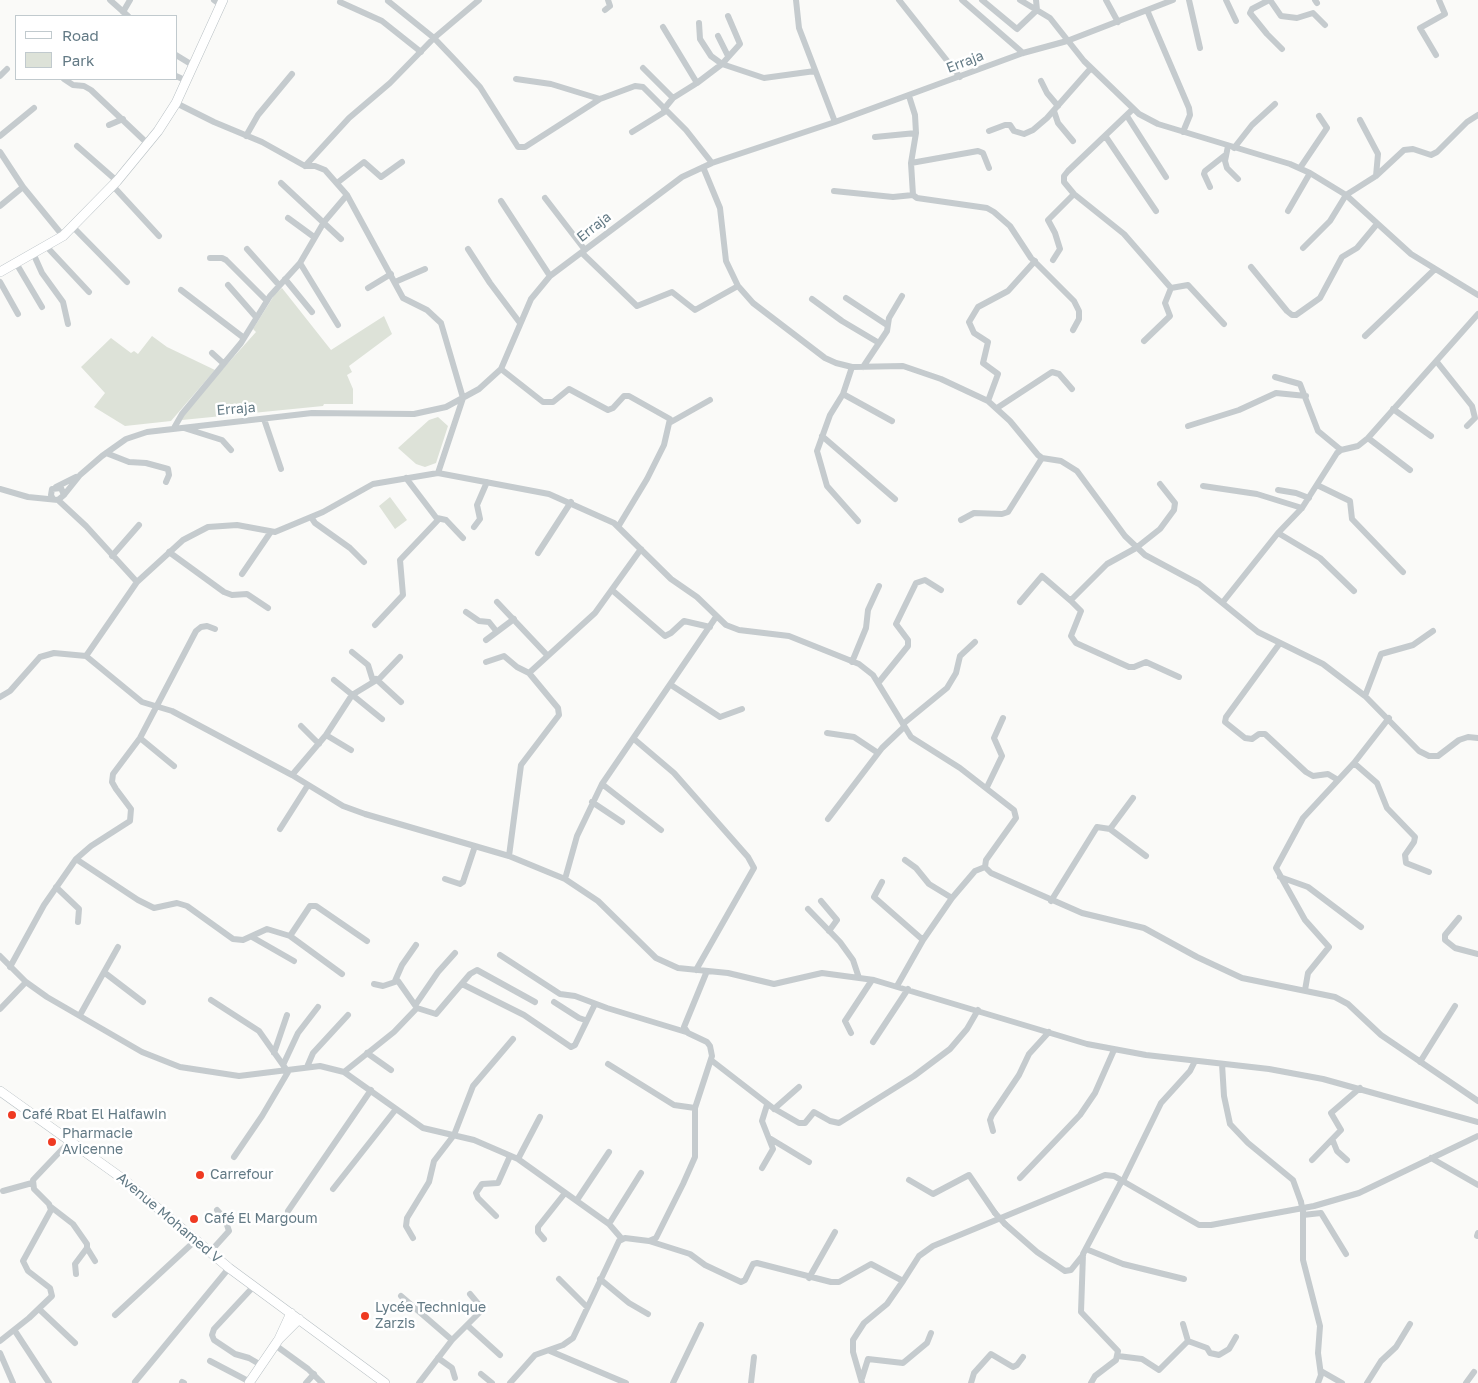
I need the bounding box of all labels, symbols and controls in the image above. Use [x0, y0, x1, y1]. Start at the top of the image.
legend [15, 15, 178, 80]
text: Road [62, 26, 99, 44]
street label: Erraja [944, 47, 986, 77]
text: Park [62, 51, 94, 69]
street label: Erraja [574, 208, 614, 246]
street label: Erraja [216, 399, 256, 419]
place label: Café Rbat El Halfawin [22, 1107, 167, 1123]
marker: Café Rbat El Halfawin [6, 1109, 18, 1121]
place label: Pharmacie Avicenne [62, 1126, 133, 1158]
marker: Pharmacie Avicenne [46, 1136, 58, 1148]
place label: Carrefour [210, 1167, 273, 1183]
street label: Avenue Mohamed V [113, 1169, 225, 1267]
marker: Carrefour [194, 1169, 206, 1181]
place label: Café El Margoum [204, 1211, 318, 1227]
marker: Café El Margoum [188, 1213, 200, 1225]
place label: Lycée Technique Zarzis [375, 1300, 486, 1332]
marker: Lycée Technique Zarzis [359, 1310, 371, 1322]

